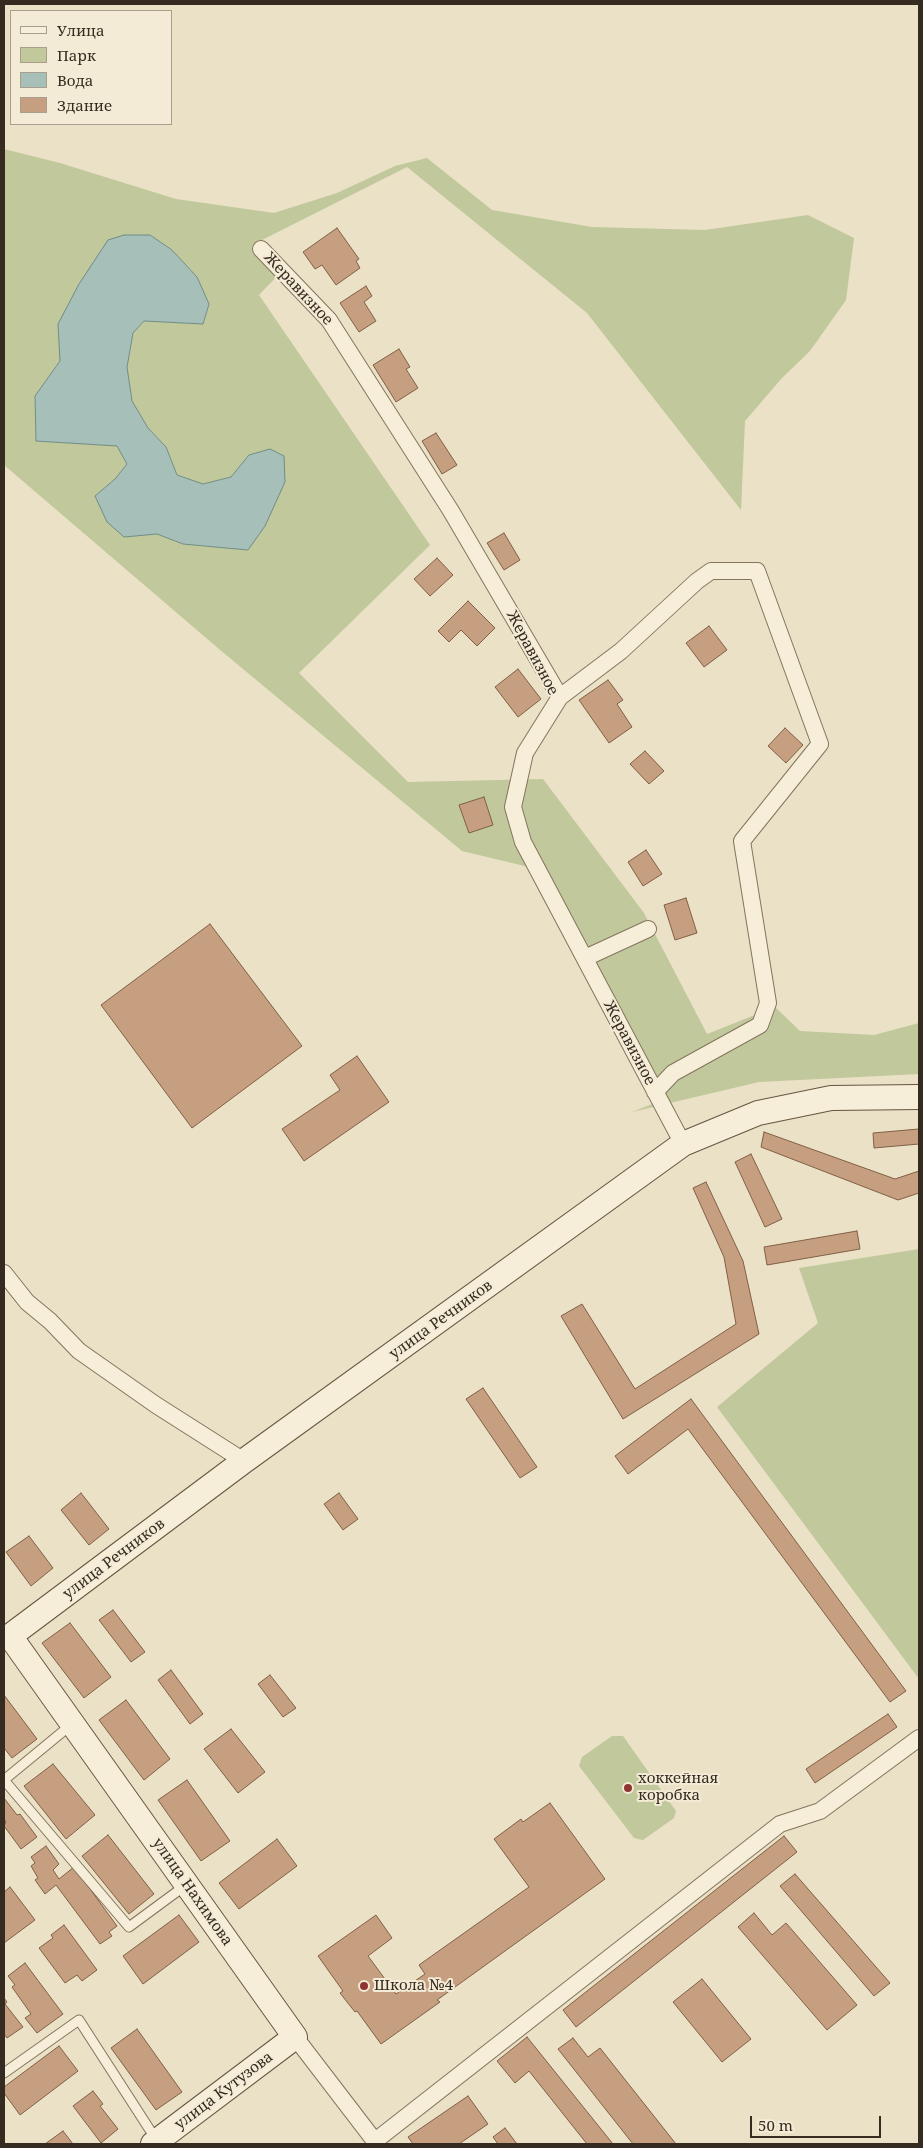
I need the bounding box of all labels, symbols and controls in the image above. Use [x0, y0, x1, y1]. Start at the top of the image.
legend [10, 10, 172, 125]
text: Улица [57, 20, 105, 40]
text: Парк [57, 45, 96, 65]
text: Вода [57, 70, 93, 90]
text: Здание [57, 95, 112, 115]
street label: Жеравизное [260, 249, 336, 329]
street label: Жеравизное [502, 608, 562, 698]
street label: Жеравизное [599, 998, 659, 1088]
street label: улица Речников [386, 1277, 496, 1363]
street label: улица Речников [60, 1515, 168, 1603]
place label: хоккейная коробка [638, 1770, 718, 1805]
marker: хоккейная коробка [622, 1782, 634, 1794]
street label: улица Нахимова [148, 1835, 236, 1949]
place label: Школа №4 [374, 1977, 453, 1995]
marker: Школа №4 [358, 1980, 370, 1992]
street label: улица Кутузова [171, 2048, 277, 2134]
scale bar [753, 2106, 884, 2138]
text: 50 m [758, 2115, 793, 2135]

